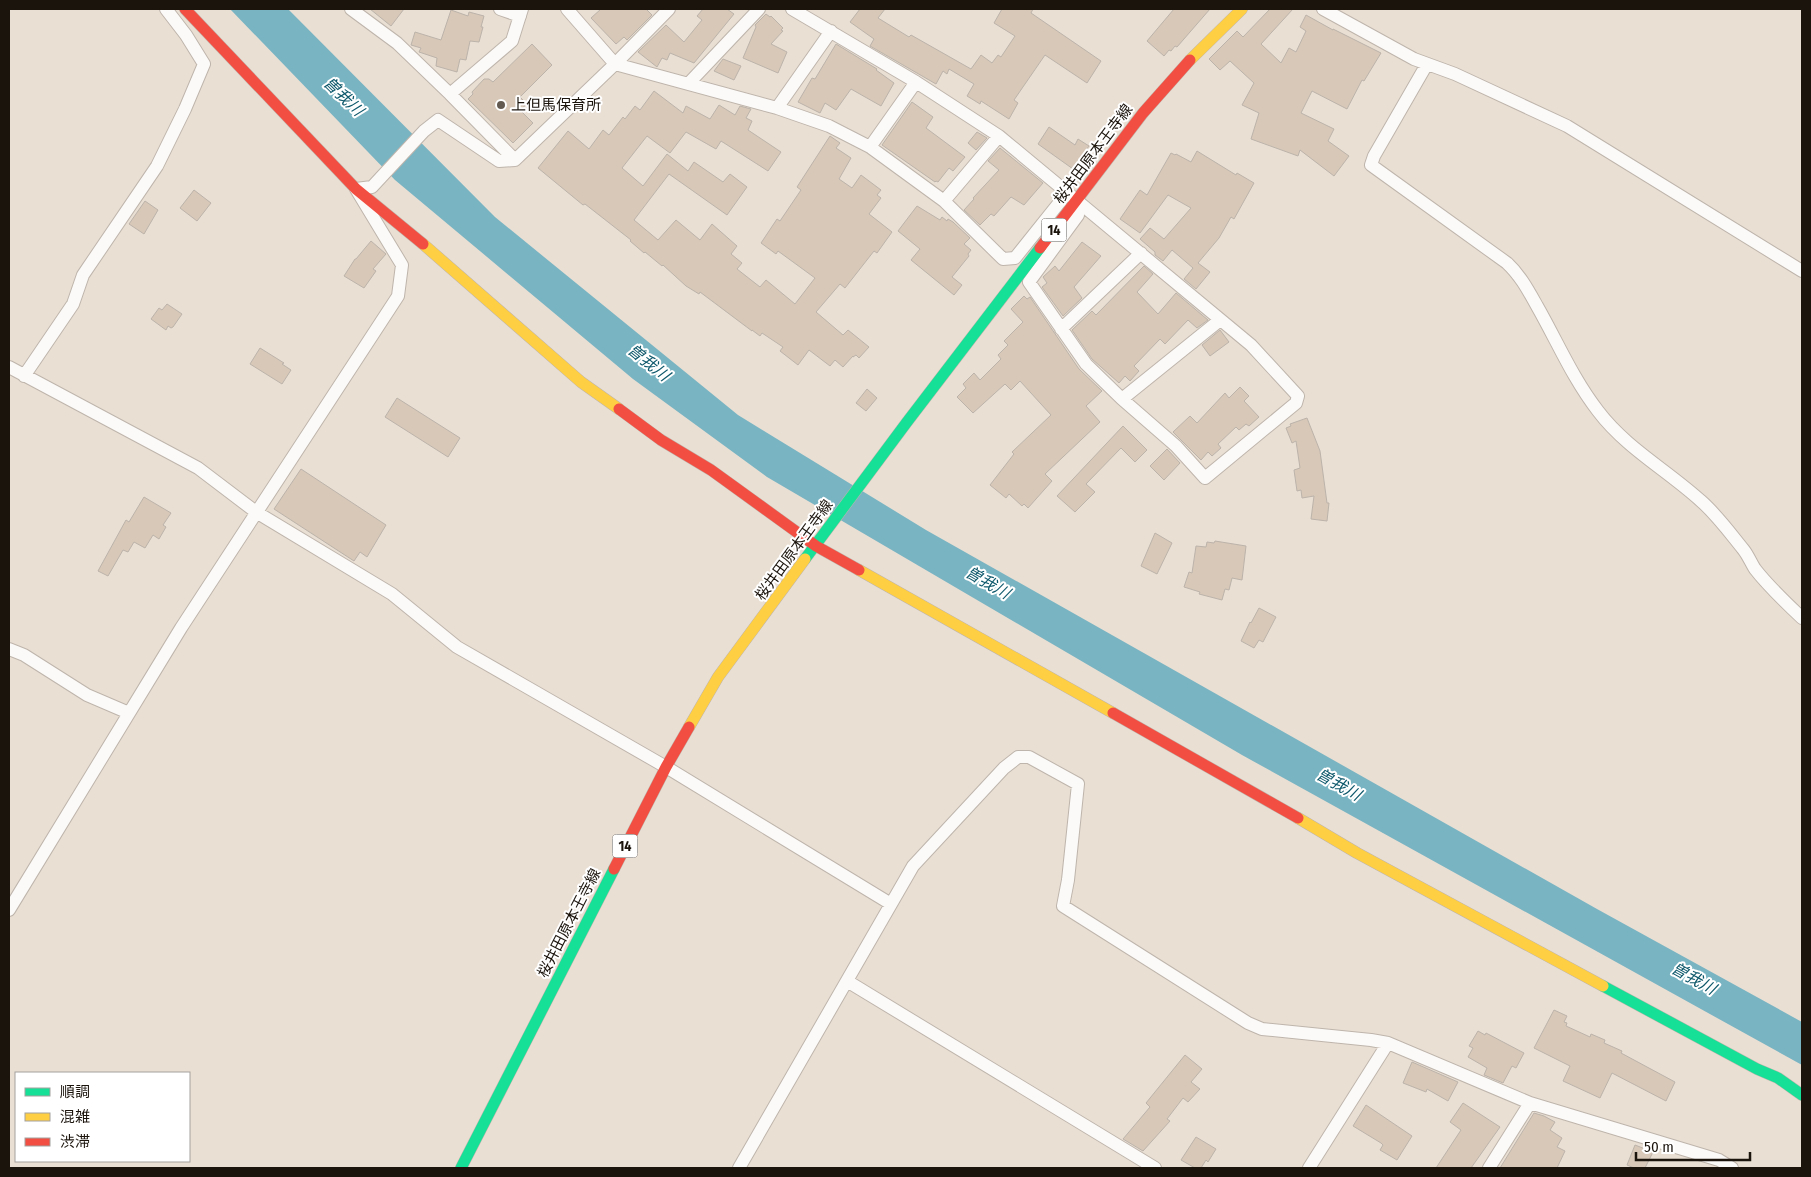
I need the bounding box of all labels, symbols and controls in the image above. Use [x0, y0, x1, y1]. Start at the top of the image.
water label: 曽我川 [320, 73, 369, 121]
place label: 上但馬保育所 [511, 96, 601, 114]
marker: 上但馬保育所 [495, 99, 507, 111]
street label: 桜井田原本王寺線 [1050, 101, 1136, 207]
road number: 14 [1042, 218, 1066, 242]
water label: 曽我川 [624, 340, 675, 386]
street label: 桜井田原本王寺線 [751, 496, 837, 604]
water label: 曽我川 [962, 562, 1015, 604]
water label: 曽我川 [1313, 764, 1366, 805]
road number: 14 [612, 834, 638, 858]
street label: 桜井田原本王寺線 [534, 865, 604, 981]
water label: 曽我川 [1668, 958, 1721, 999]
legend [15, 1072, 190, 1162]
text: 順調 [60, 1083, 90, 1101]
text: 混雑 [60, 1108, 90, 1126]
scale bar [1636, 1130, 1750, 1162]
text: 渋滞 [60, 1133, 90, 1151]
text: 50 m [1644, 1138, 1674, 1156]

